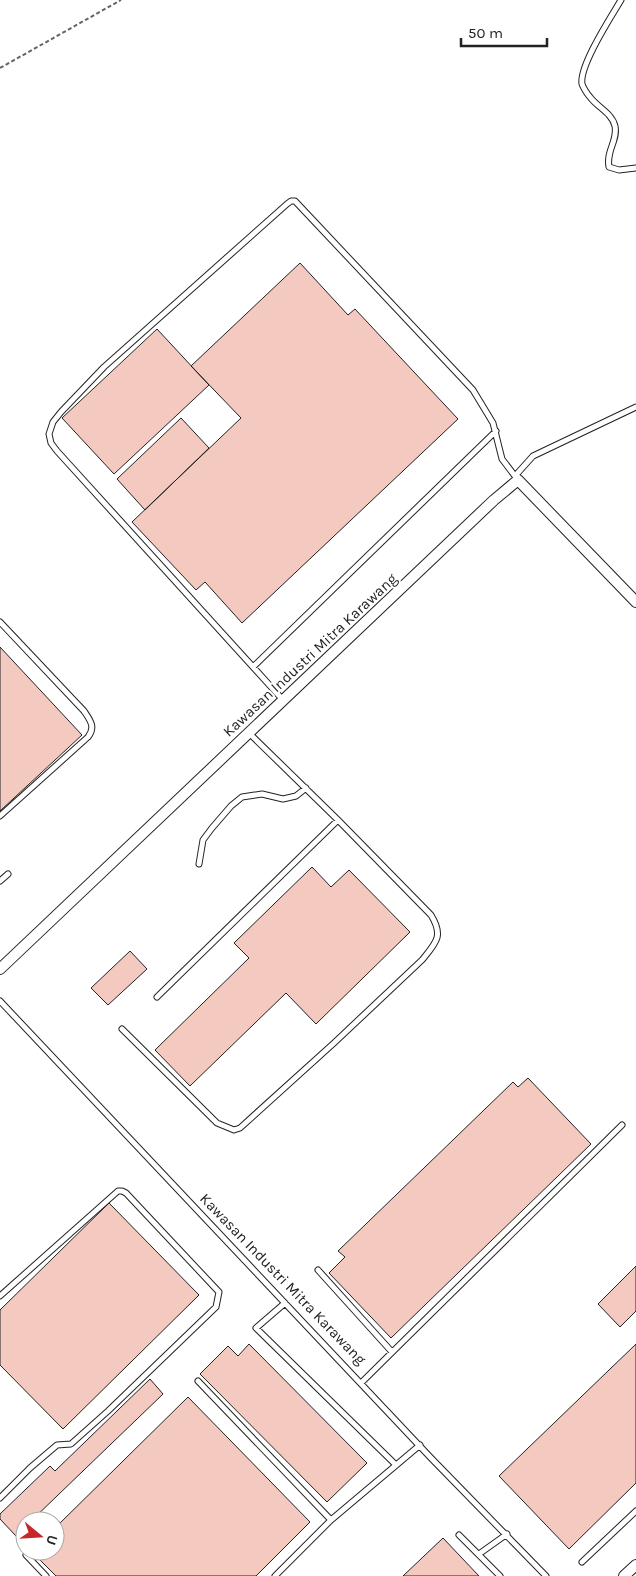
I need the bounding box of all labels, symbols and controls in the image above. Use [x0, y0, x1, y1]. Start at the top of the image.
scale bar [461, 15, 547, 47]
text: 50 m [468, 24, 503, 42]
street label: Kawasan Industri Mitra Karawang [219, 569, 401, 740]
street label: Kawasan Industri Mitra Karawang [196, 1190, 370, 1369]
north arrow [15, 1511, 65, 1561]
text: U [42, 1533, 61, 1547]

